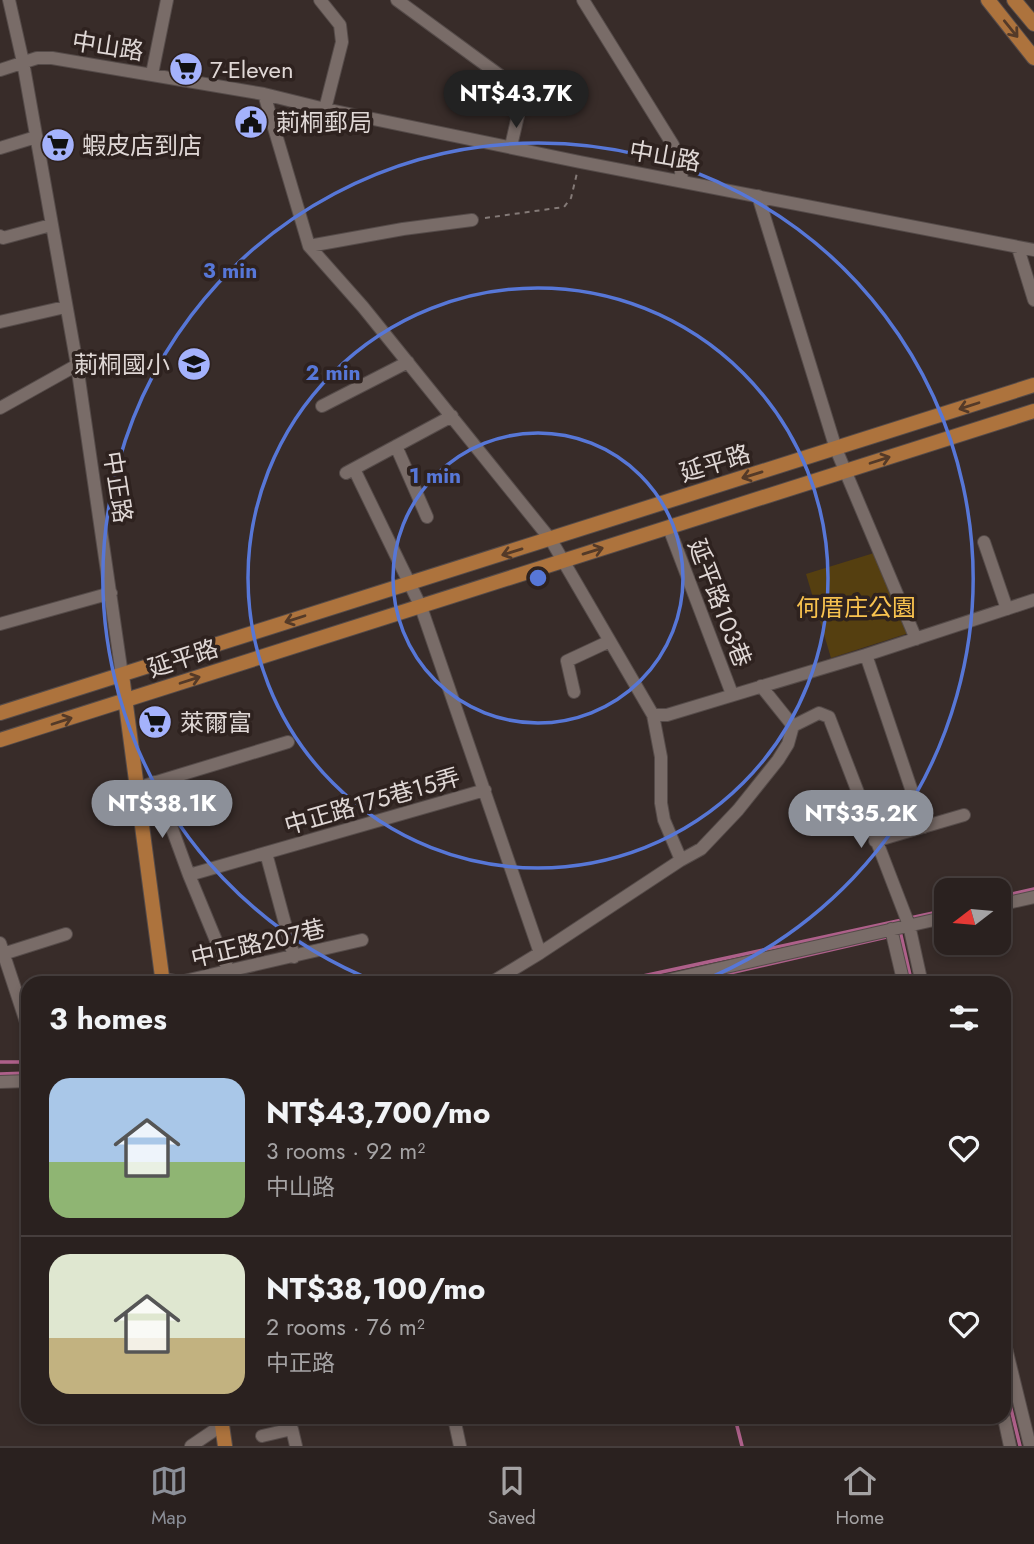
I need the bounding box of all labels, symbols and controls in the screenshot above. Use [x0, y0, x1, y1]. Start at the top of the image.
one-way arrow [1003, 19, 1019, 37]
street label: 中山路 [70, 23, 146, 69]
supermarket icon: 7-Eleven [167, 50, 205, 88]
place label: 7-Eleven [210, 52, 294, 87]
pin: NT$43.7K [444, 71, 588, 130]
text: NT$43.7K [460, 76, 572, 110]
public building icon: 莿桐郵局 [232, 103, 270, 141]
place label: 莿桐郵局 [276, 105, 372, 140]
supermarket icon: 蝦皮店到店 [39, 126, 77, 164]
place label: 蝦皮店到店 [82, 128, 202, 163]
street label: 中山路 [627, 133, 703, 179]
text: 3 min [203, 256, 257, 286]
school or university icon: 莿桐國小 [175, 345, 213, 383]
place label: 莿桐國小 [74, 347, 170, 382]
text: 2 min [305, 358, 361, 388]
one-way arrow [958, 400, 980, 413]
street label: 延平路 [675, 436, 755, 490]
street label: 中正路 [95, 449, 141, 525]
one-way arrow [869, 453, 891, 466]
text: 1 min [409, 461, 461, 491]
one-way arrow [742, 470, 764, 483]
street label: 延平路103巷 [680, 534, 760, 672]
one-way arrow [582, 543, 604, 556]
one-way arrow [501, 546, 523, 559]
centre of rings [526, 566, 550, 590]
park label: 何厝庄公園 [796, 590, 916, 625]
one-way arrow [284, 614, 306, 627]
street label: 延平路 [143, 630, 223, 686]
one-way arrow [178, 672, 200, 685]
supermarket icon: 萊爾富 [136, 703, 174, 741]
place label: 萊爾富 [180, 705, 252, 740]
one-way arrow [51, 713, 73, 726]
street label: 中正路175巷15弄 [280, 759, 464, 843]
pin: NT$38.1K [90, 780, 234, 840]
text: NT$38.1K [107, 786, 217, 820]
pin: NT$35.2K [789, 790, 933, 850]
text: NT$35.2K [804, 796, 918, 830]
north arrow [934, 878, 1012, 956]
map controls [934, 878, 1011, 955]
street label: 中正路207巷 [187, 911, 329, 975]
text: 3 homes [49, 997, 167, 1040]
icon: filters [945, 999, 983, 1037]
text: NT$43,700/mo [266, 1091, 490, 1134]
icon: home [105, 1106, 189, 1190]
icon: heart [945, 1129, 983, 1167]
text: 3 rooms · 92 m² [266, 1134, 425, 1168]
text: 中山路 [266, 1170, 335, 1204]
text: NT$38,100/mo [266, 1267, 485, 1310]
icon: home [105, 1282, 189, 1366]
icon: heart [945, 1305, 983, 1343]
text: 2 rooms · 76 m² [266, 1310, 425, 1344]
text: 中正路 [266, 1346, 335, 1380]
tab: Map [150, 1462, 188, 1531]
tab: Saved [488, 1462, 536, 1531]
tab: Home [836, 1462, 884, 1531]

